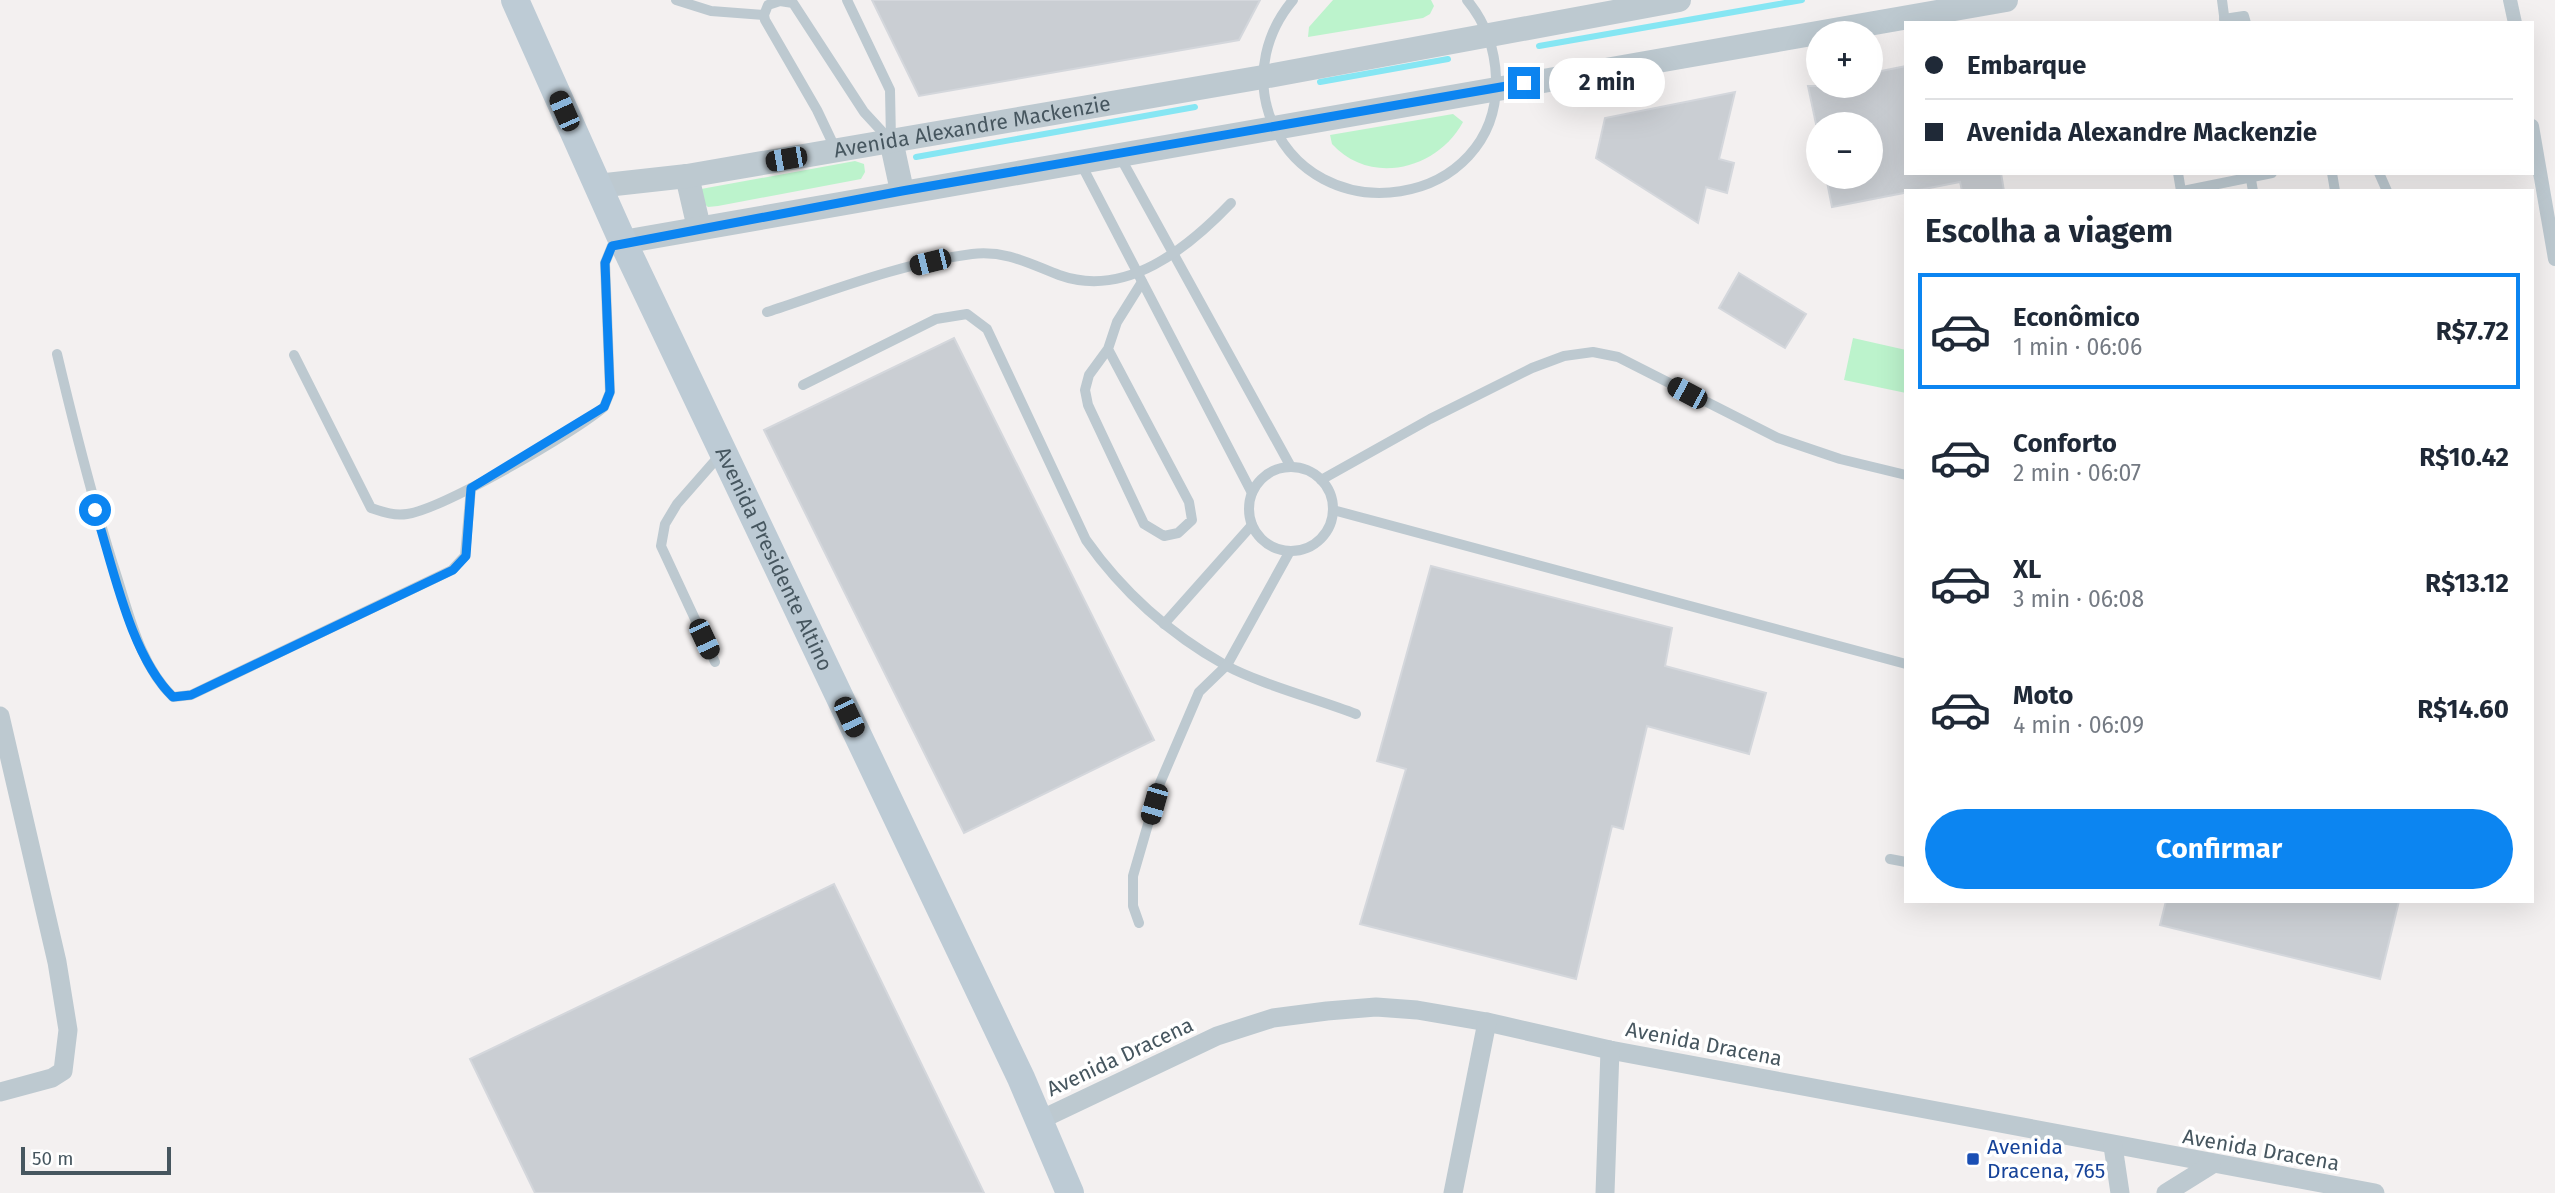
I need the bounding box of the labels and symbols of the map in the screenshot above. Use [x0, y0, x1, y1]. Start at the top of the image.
callout: 2 min [1548, 58, 1664, 108]
route end [1508, 67, 1540, 99]
car [546, 88, 583, 134]
street label: Avenida Alexandre Mackenzie [832, 90, 1113, 164]
car [764, 145, 809, 173]
car [908, 247, 953, 277]
car [1664, 374, 1711, 412]
street label: Avenida Presidente Altino [709, 443, 838, 675]
route start [79, 494, 111, 526]
car [686, 616, 723, 662]
car [831, 694, 868, 740]
car [1139, 781, 1170, 827]
street label: Avenida Dracena [1043, 1012, 1197, 1102]
street label: Avenida Dracena [1624, 1016, 1784, 1072]
street label: Avenida Dracena [2181, 1123, 2341, 1177]
place label: Avenida Dracena, 765 [1987, 1134, 2105, 1184]
scale bar [21, 1144, 172, 1176]
marker: Avenida Dracena, 765 [1965, 1151, 1981, 1167]

